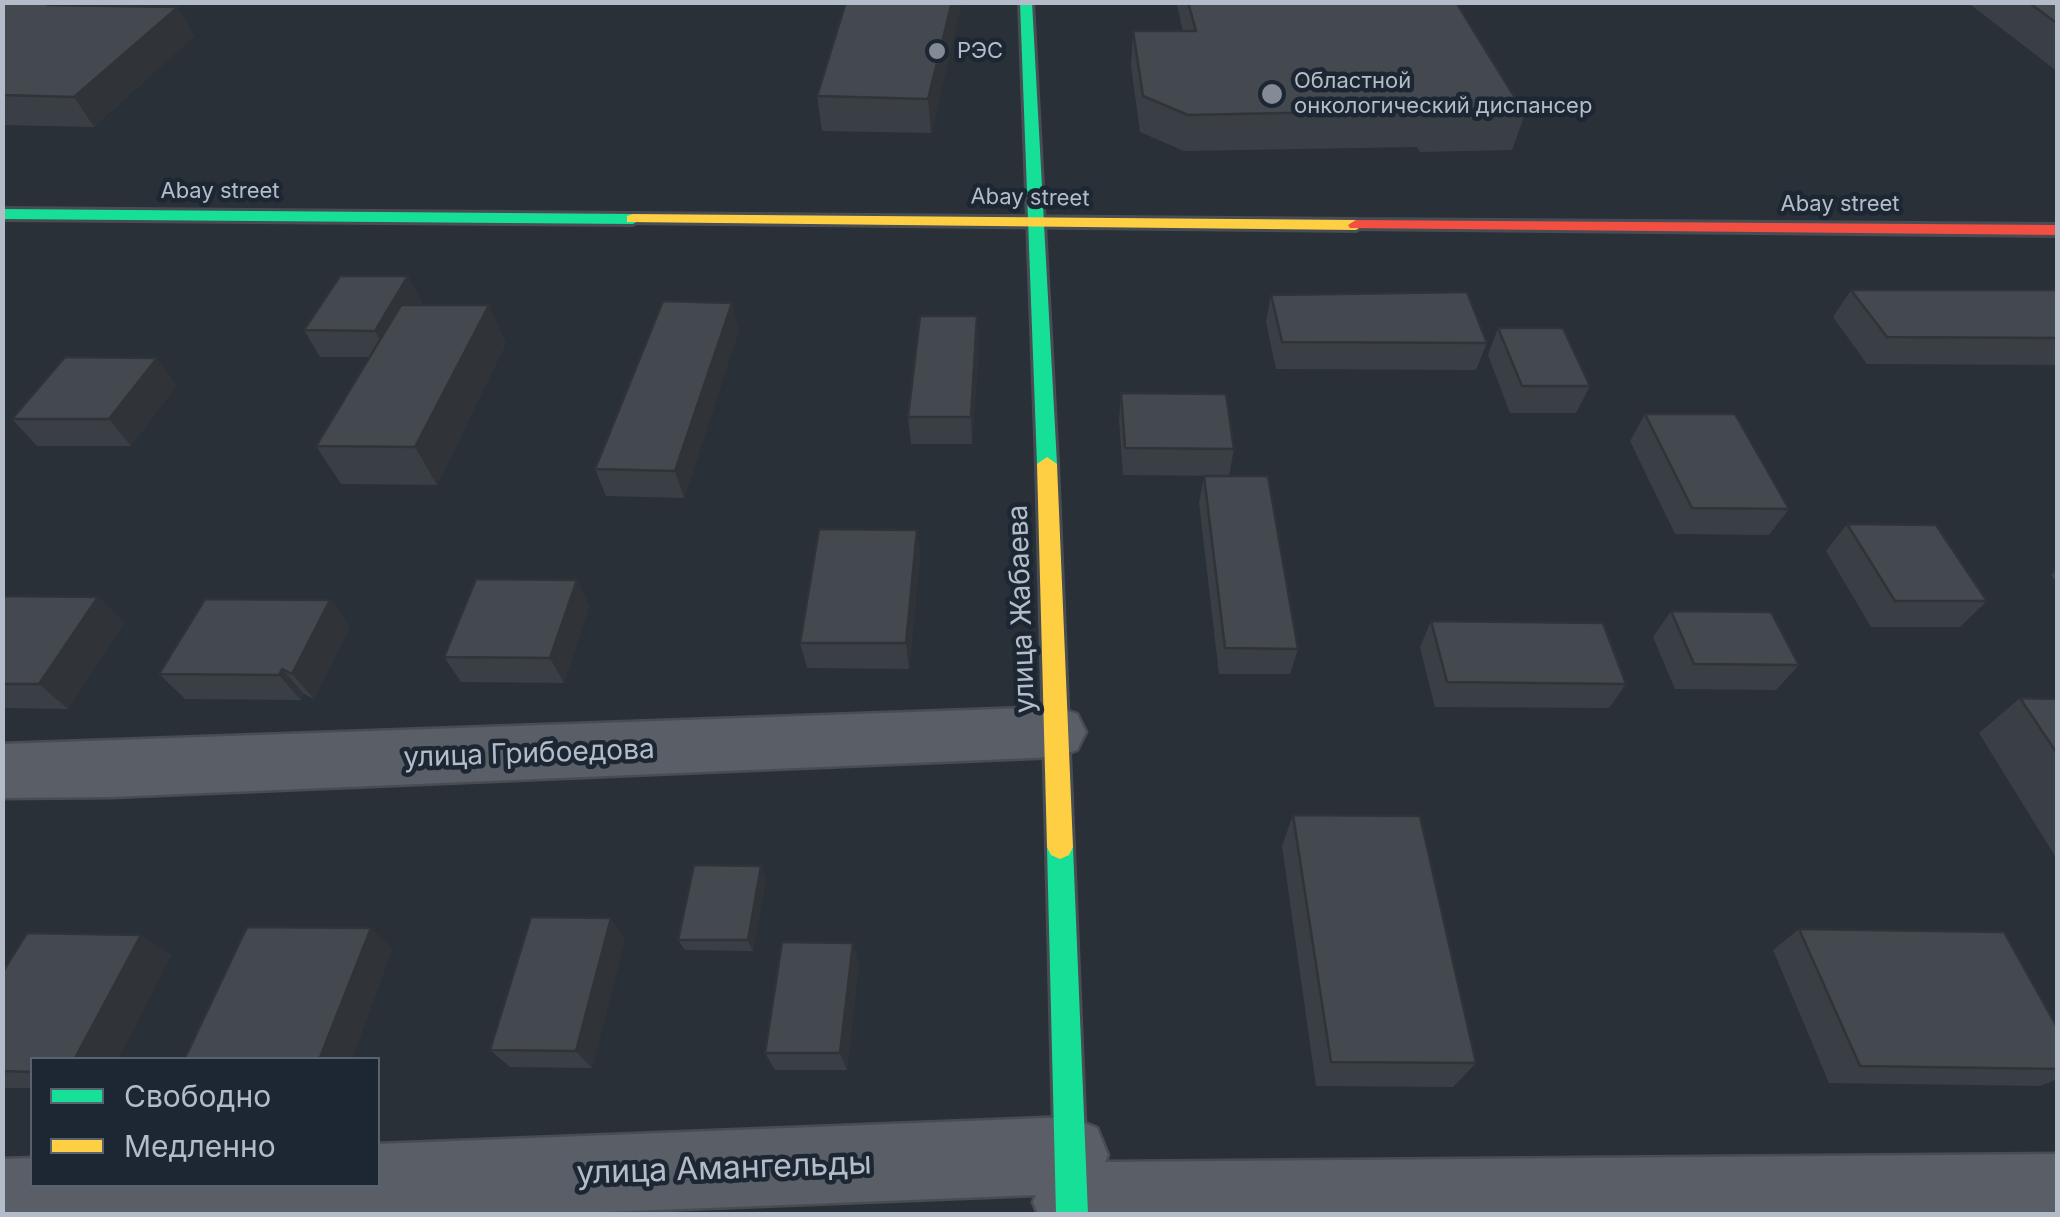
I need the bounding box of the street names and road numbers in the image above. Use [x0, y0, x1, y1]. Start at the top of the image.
street label: Abay street [160, 178, 280, 204]
street label: Abay street [970, 184, 1090, 212]
street label: Abay street [1780, 191, 1900, 217]
street label: улица Жабаева [1002, 504, 1042, 714]
street label: улица Грибоедова [403, 733, 655, 775]
street label: улица Амангельды [576, 1145, 872, 1193]

